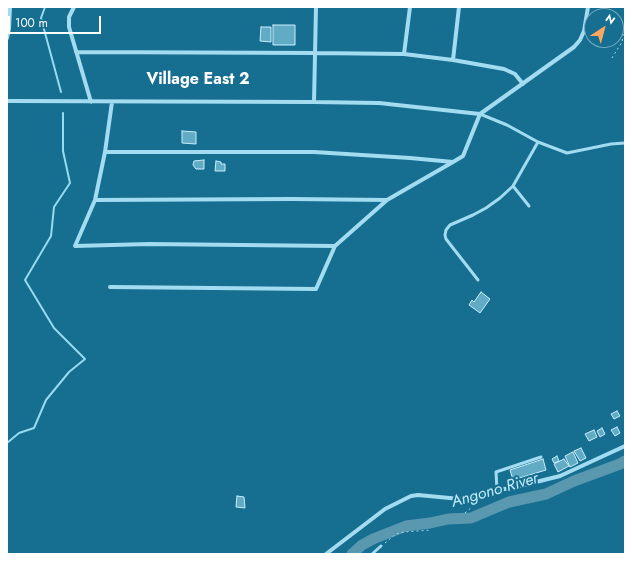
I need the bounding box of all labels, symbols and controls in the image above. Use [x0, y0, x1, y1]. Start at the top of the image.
scale bar [10, 8, 103, 34]
north arrow [584, 8, 624, 48]
text: N [602, 10, 619, 28]
text: 100 m [15, 14, 48, 32]
district label: Village East 2 [146, 70, 250, 90]
water label: Angono River [449, 469, 541, 513]

